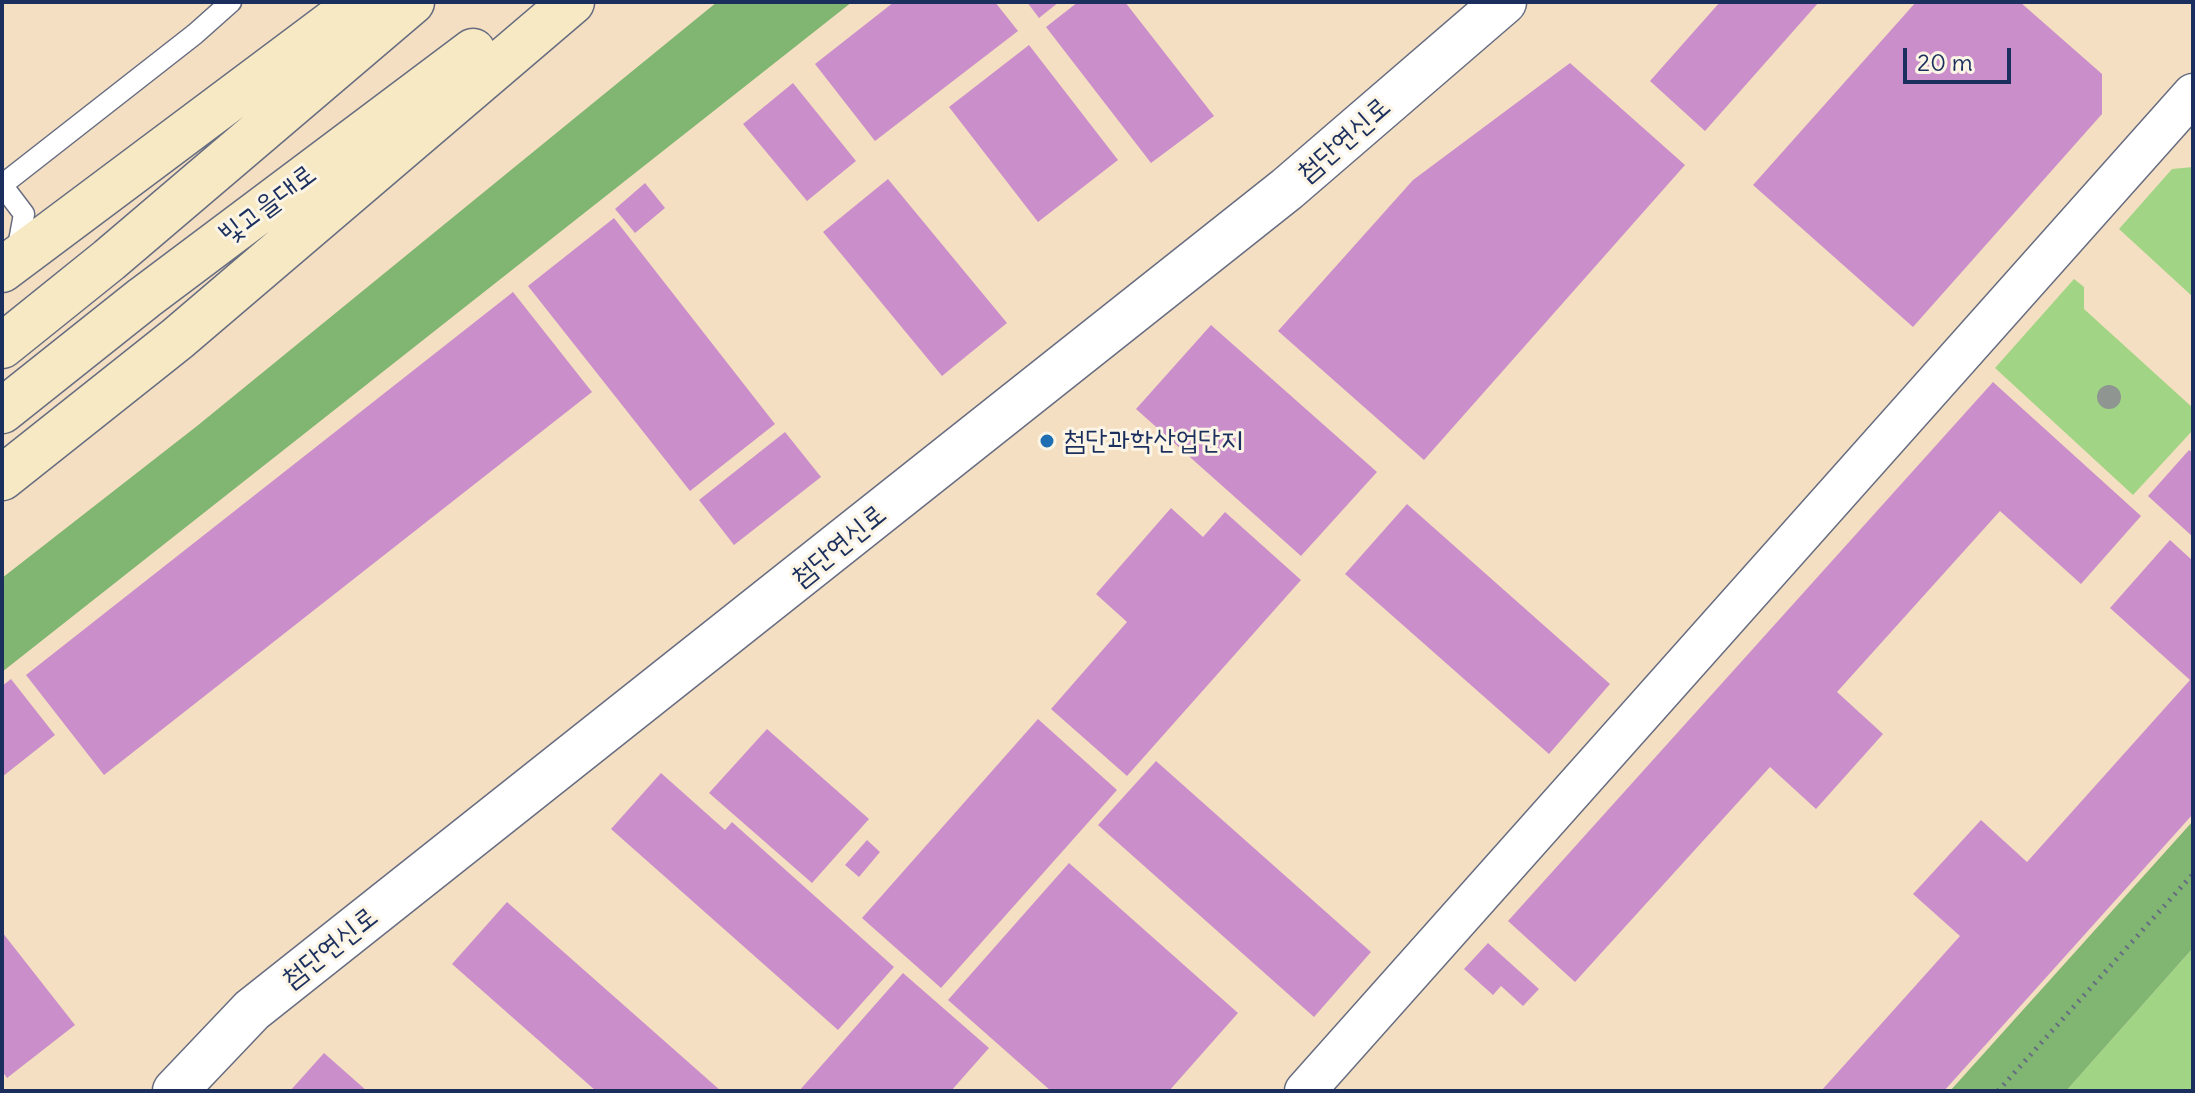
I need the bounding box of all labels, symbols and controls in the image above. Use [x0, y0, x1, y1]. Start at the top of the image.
scale bar [1907, 32, 2015, 82]
text: 20 m [1917, 47, 1973, 77]
street label: 첨단연신로 [1290, 90, 1398, 190]
street label: 빛고을대로 [213, 158, 323, 252]
place label: 첨단과학산업단지 [1063, 424, 1243, 458]
marker: 첨단과학산업단지 [1038, 432, 1056, 450]
street label: 첨단연신로 [785, 497, 893, 595]
street label: 첨단연신로 [275, 900, 385, 996]

